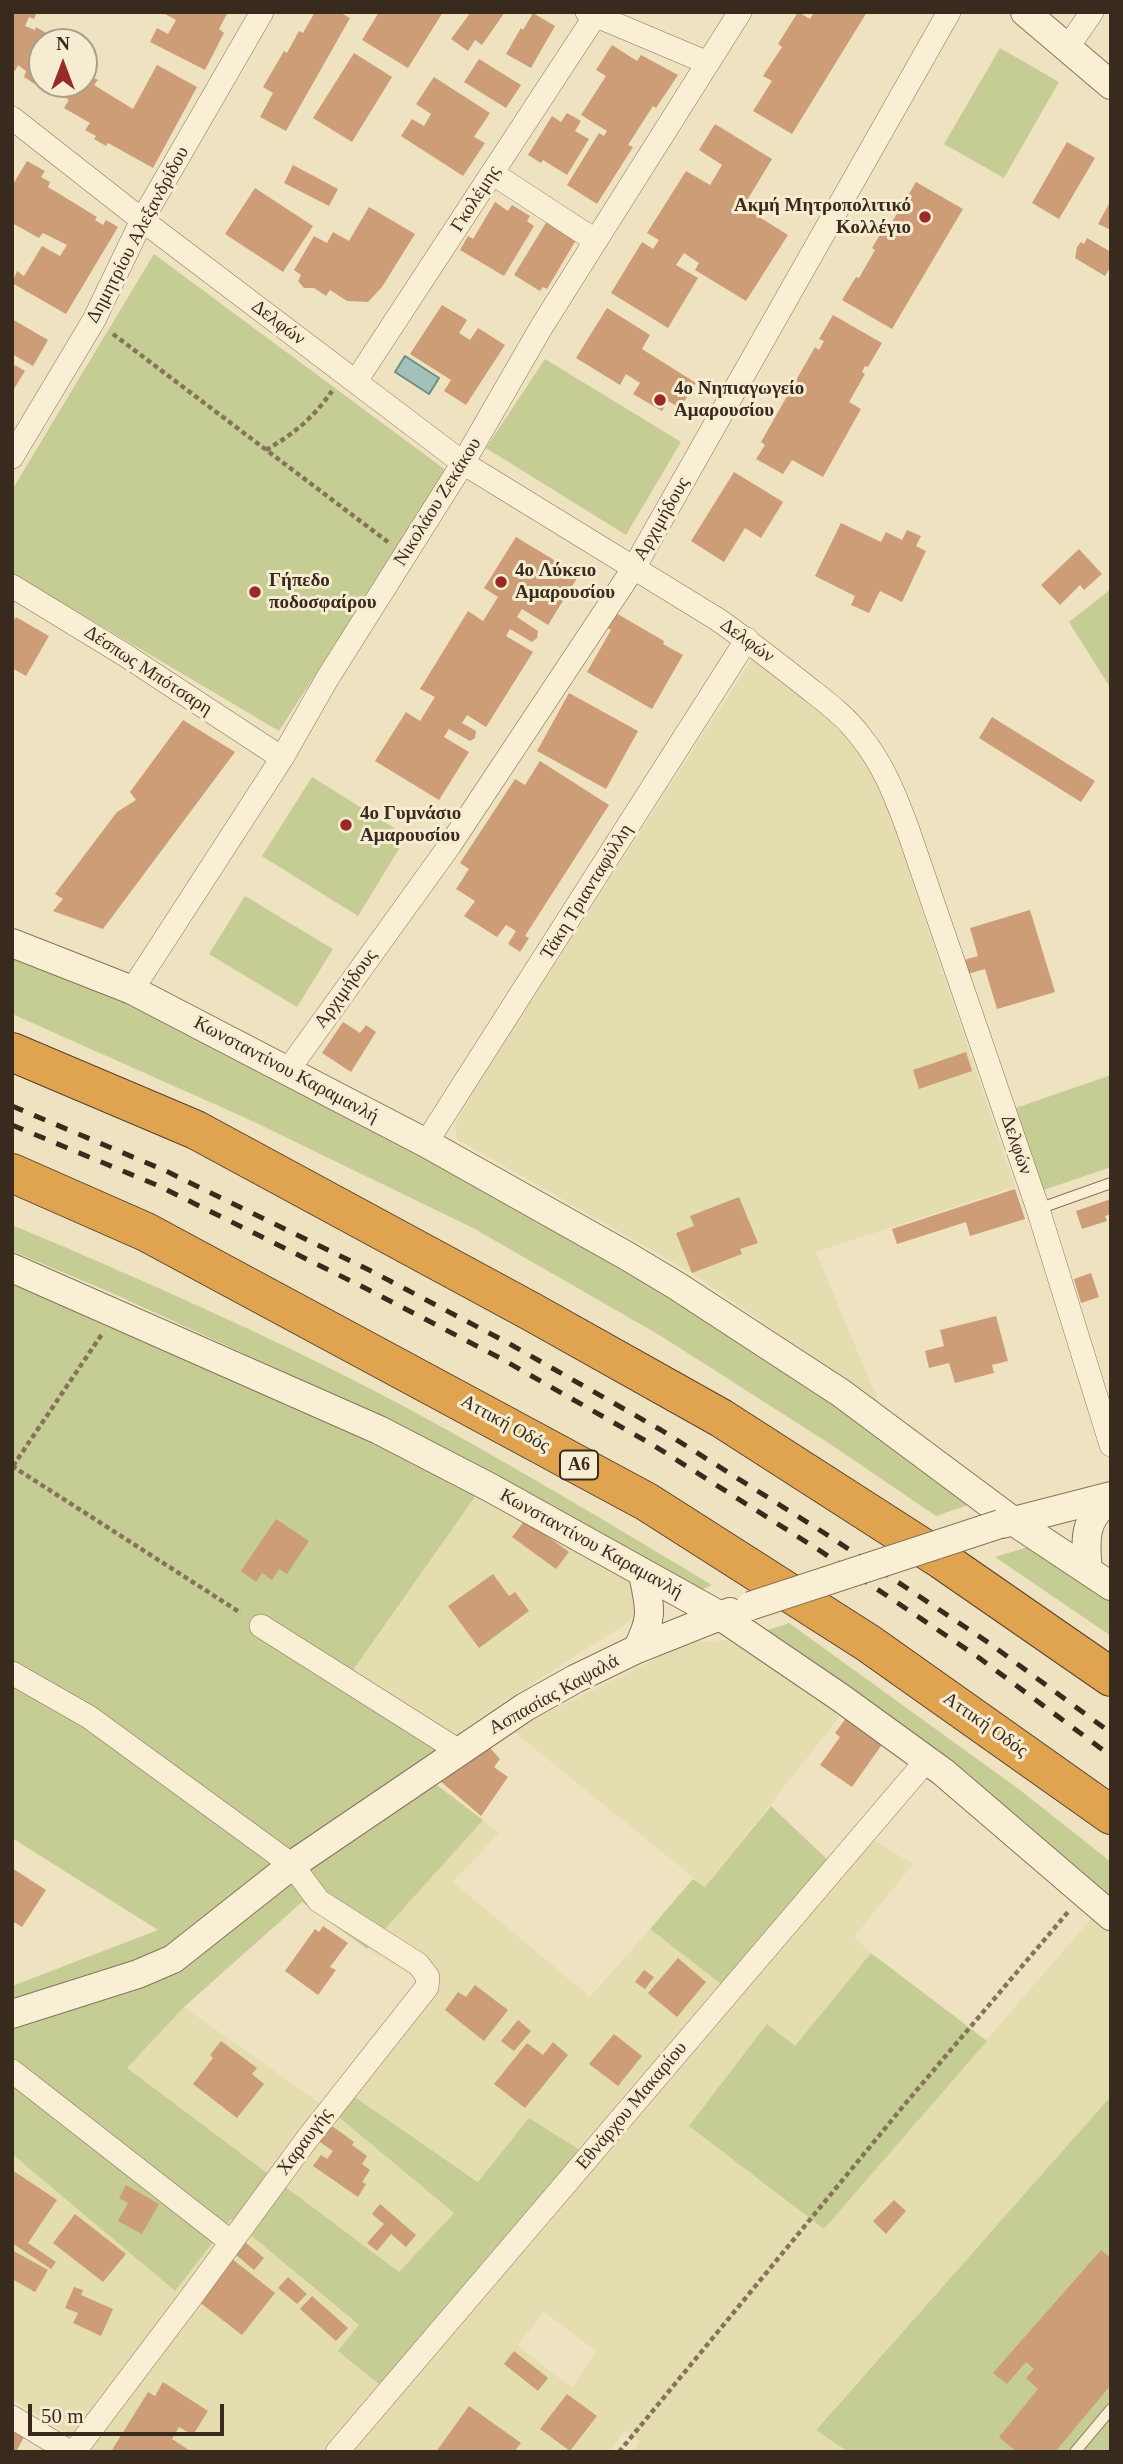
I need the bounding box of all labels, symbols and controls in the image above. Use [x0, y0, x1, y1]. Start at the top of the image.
north arrow [28, 28, 98, 98]
text: N [56, 33, 70, 54]
street label: Δημητρίου Αλεξανδρίδου [82, 143, 194, 327]
street label: Γκολέμης [446, 162, 506, 236]
place label: Ακμή Μητροπολιτικό Κολλέγιο [734, 195, 911, 239]
marker: Ακμή Μητροπολιτικό Κολλέγιο [917, 209, 933, 225]
street label: Δελφών [247, 295, 309, 351]
place label: 4ο Νηπιαγωγείο Αμαρουσίου [674, 378, 804, 422]
marker: 4ο Νηπιαγωγείο Αμαρουσίου [652, 392, 668, 408]
street label: Νικολάου Ζεκάκου [389, 433, 487, 571]
street label: Αρχιμήδους [629, 473, 695, 565]
place label: 4ο Λύκειο Αμαρουσίου [515, 560, 615, 604]
place label: Γήπεδο ποδοσφαίρου [269, 570, 376, 614]
marker: 4ο Λύκειο Αμαρουσίου [493, 574, 509, 590]
marker: Γήπεδο ποδοσφαίρου [247, 584, 263, 600]
street label: Δελφών [715, 614, 779, 668]
street label: Δέσπως Μπότσαρη [80, 621, 216, 721]
place label: 4ο Γυμνάσιο Αμαρουσίου [360, 803, 461, 847]
marker: 4ο Γυμνάσιο Αμαρουσίου [338, 817, 354, 833]
street label: Τάκη Τριανταφύλλη [536, 820, 638, 964]
street label: Αρχιμήδους [310, 945, 382, 1033]
street label: Κωνσταντίνου Καραμανλή [190, 1012, 382, 1128]
street label: Δελφών [995, 1112, 1037, 1178]
street label: Αττική Οδός [457, 1390, 553, 1458]
road number: Α6 [560, 1450, 598, 1480]
street label: Κωνσταντίνου Καραμανλή [496, 1484, 686, 1604]
street label: Ασπασίας Καψαλά [485, 1650, 623, 1740]
street label: Αττική Οδός [938, 1688, 1032, 1762]
street label: Εθνάρχου Μακαρίου [572, 2037, 692, 2175]
street label: Χαραυγής [272, 2104, 338, 2180]
scale bar [32, 2390, 228, 2434]
text: 50 m [41, 2404, 84, 2428]

